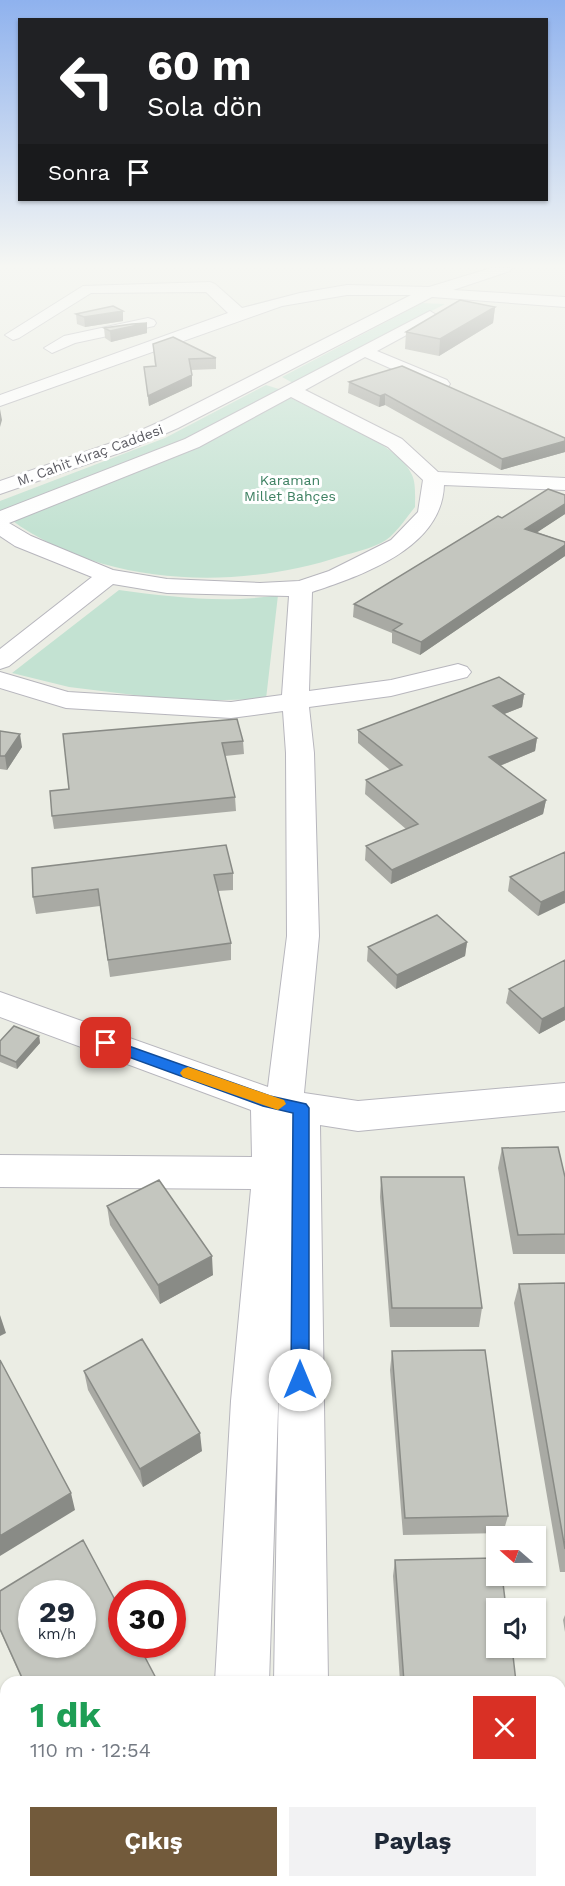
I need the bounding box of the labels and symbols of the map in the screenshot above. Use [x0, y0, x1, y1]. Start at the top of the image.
street label: M. Cahit Kıraç Caddesi [15, 421, 165, 489]
park label: Karaman Millet Bahçes [244, 472, 336, 504]
pin [80, 1017, 131, 1068]
position arrow [268, 1348, 332, 1412]
north arrow [486, 1526, 546, 1586]
speed limit sign: 30 [108, 1580, 186, 1658]

